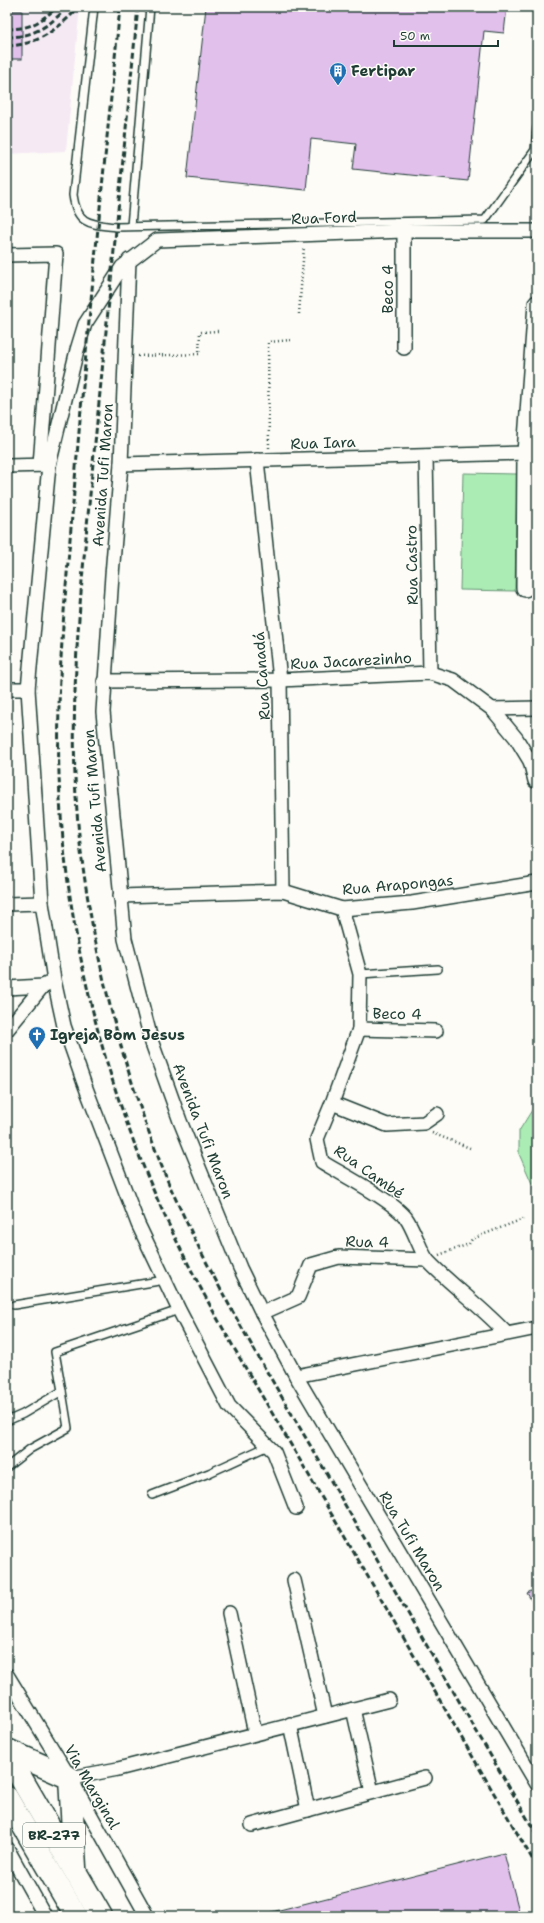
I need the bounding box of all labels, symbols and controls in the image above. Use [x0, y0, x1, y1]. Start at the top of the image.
scale bar [394, 22, 498, 48]
text: 50 m [400, 28, 430, 44]
building icon: Fertipar [328, 61, 348, 86]
place label: Fertipar [351, 61, 415, 81]
street label: Rua Ford [291, 207, 358, 229]
street label: Beco 4 [378, 265, 398, 314]
street label: Avenida Tufi Maron [88, 403, 118, 547]
street label: Rua Iara [290, 432, 357, 454]
street label: Rua Castro [401, 525, 423, 605]
street label: Rua Canadá [249, 631, 275, 721]
street label: Rua Jacarezinho [290, 648, 412, 674]
street label: Avenida Tufi Maron [79, 729, 111, 873]
street label: Rua Arapongas [342, 870, 454, 900]
street label: Beco 4 [372, 1004, 422, 1024]
church icon: Igreja Bom Jesus [27, 1025, 47, 1050]
place label: Igreja Bom Jesus [50, 1025, 185, 1045]
street label: Avenida Tufi Maron [168, 1060, 238, 1202]
street label: Rua Cambé [330, 1140, 408, 1204]
street label: Rua 4 [345, 1232, 389, 1252]
street label: Rua Tufi Maron [374, 1488, 450, 1594]
street label: Via Marginal [60, 1741, 125, 1833]
road number: BR-277 [23, 1823, 85, 1847]

